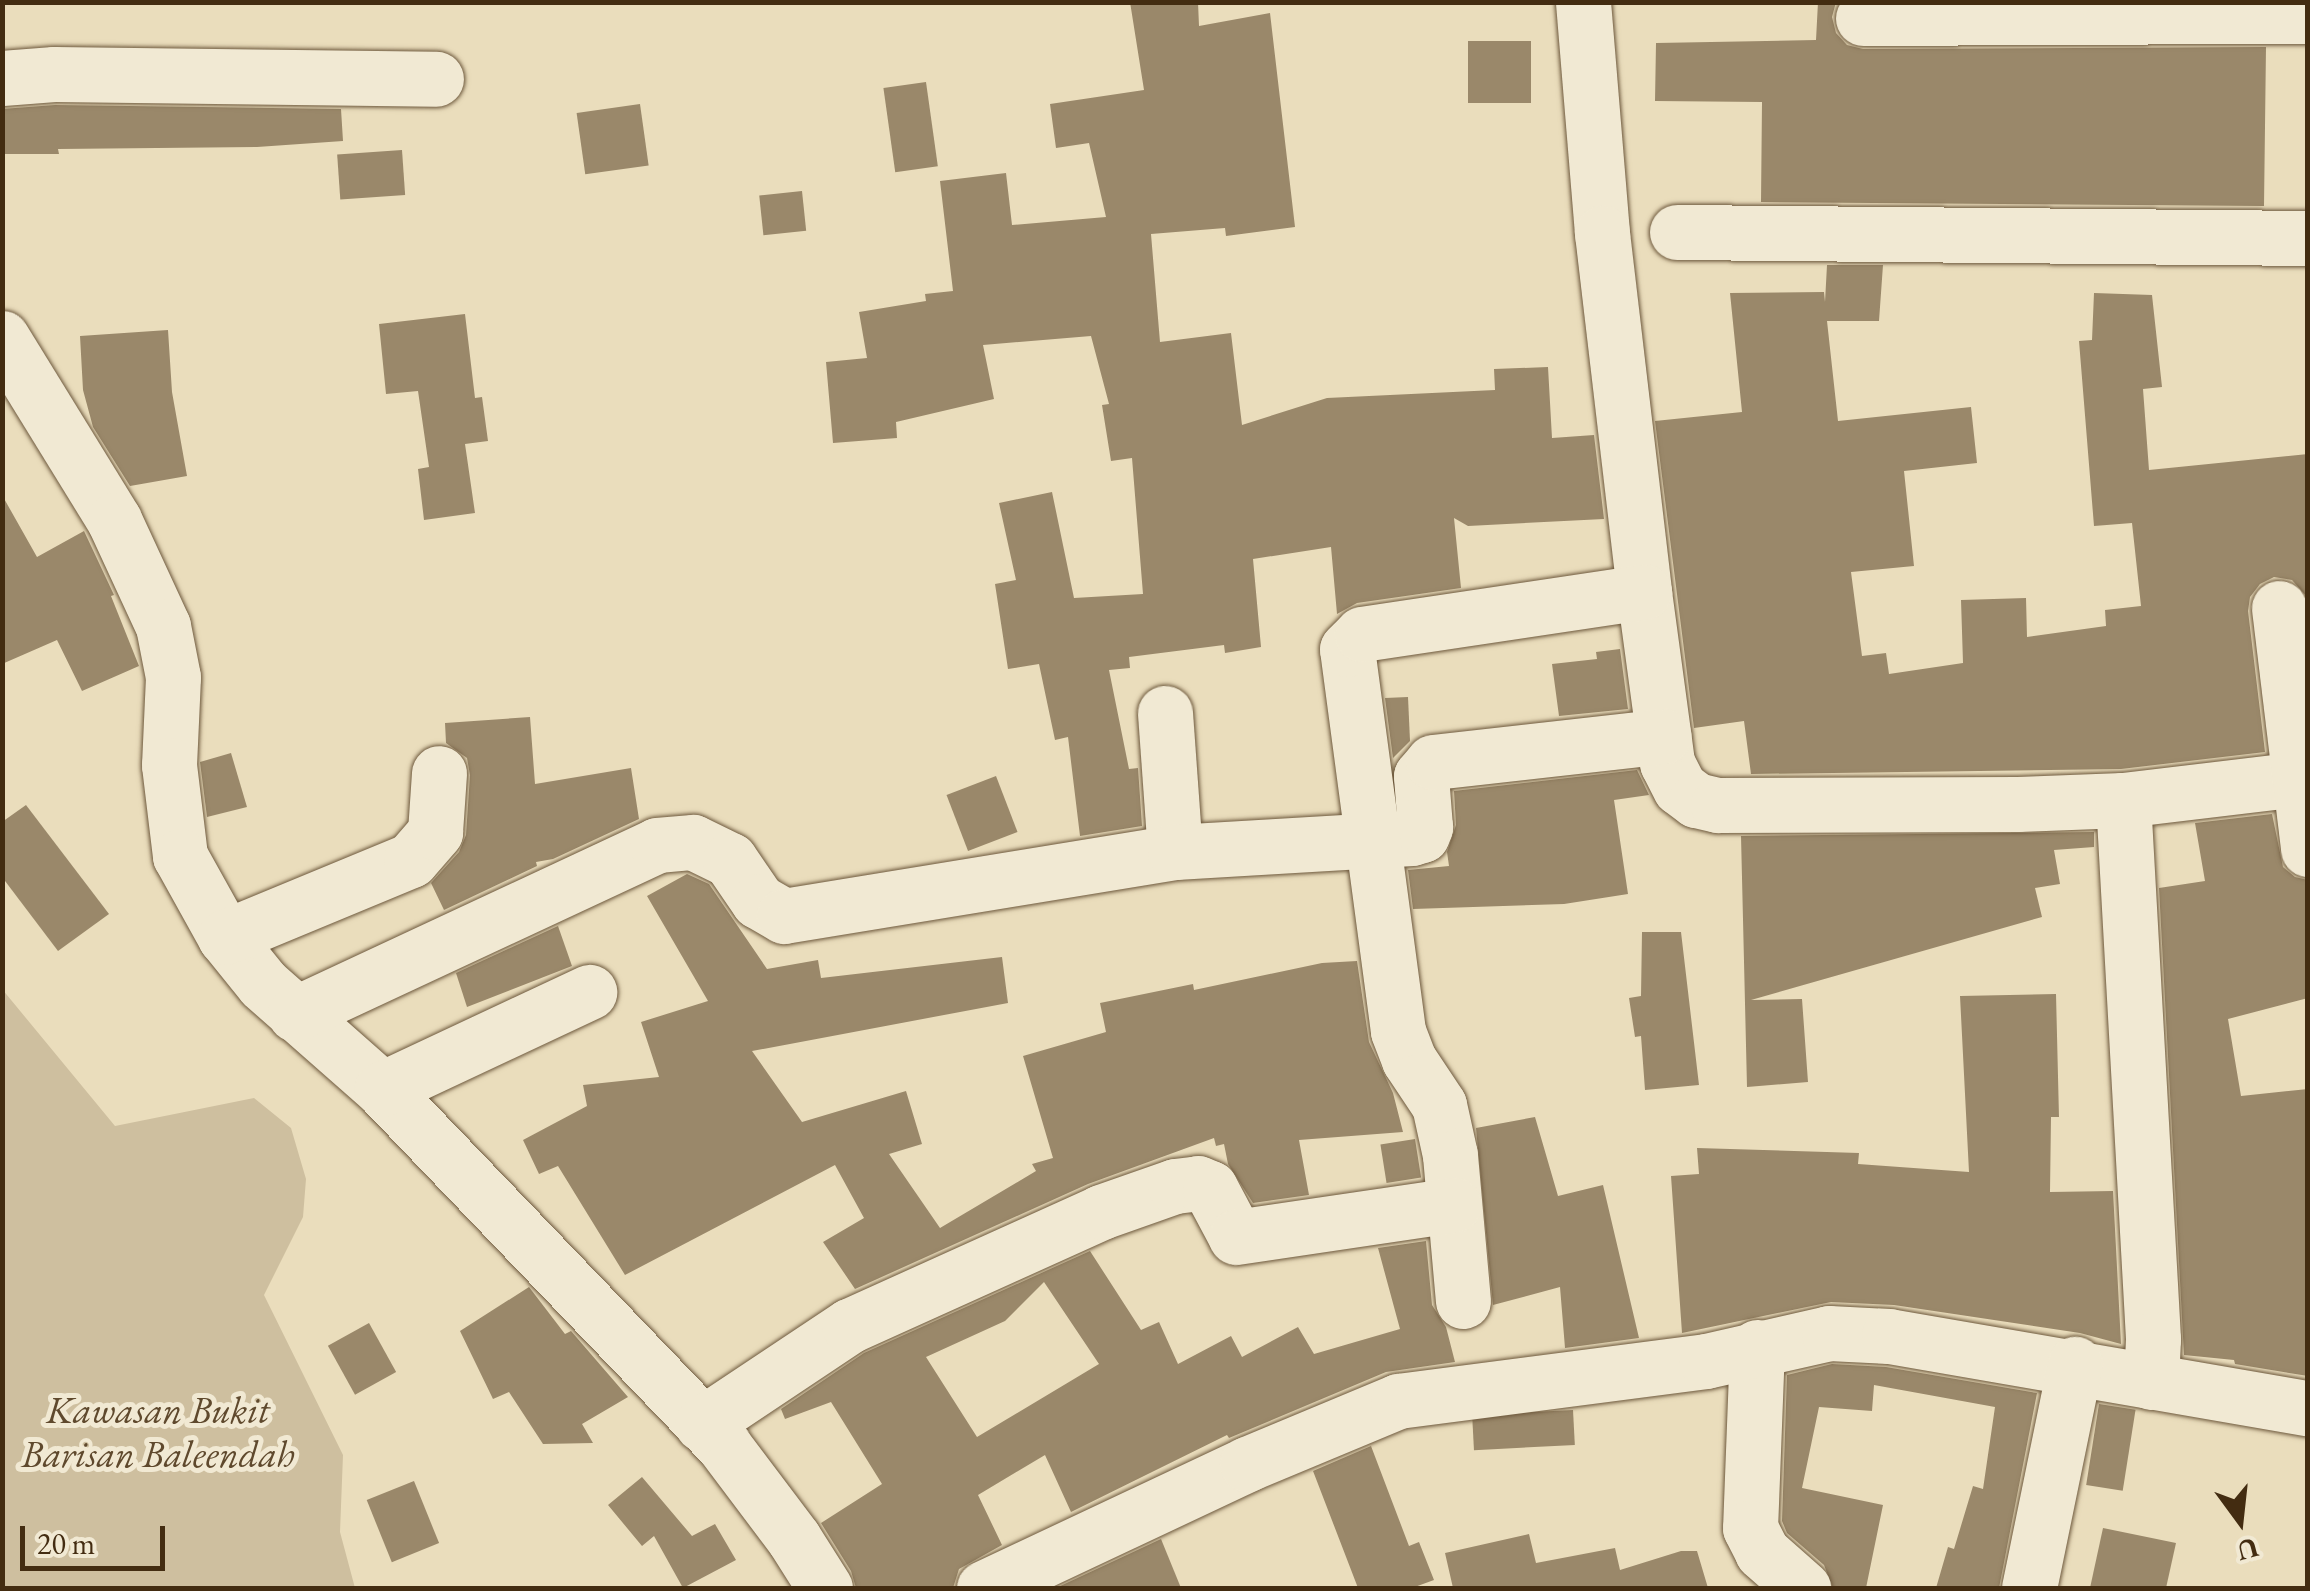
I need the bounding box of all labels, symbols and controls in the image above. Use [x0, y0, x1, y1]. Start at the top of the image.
park label: Kawasan Bukit Barisan Baleendah [21, 1387, 295, 1476]
north arrow [2190, 1471, 2290, 1571]
scale bar [25, 1506, 170, 1568]
text: 20 m [37, 1524, 95, 1563]
text: U [2233, 1530, 2263, 1570]

